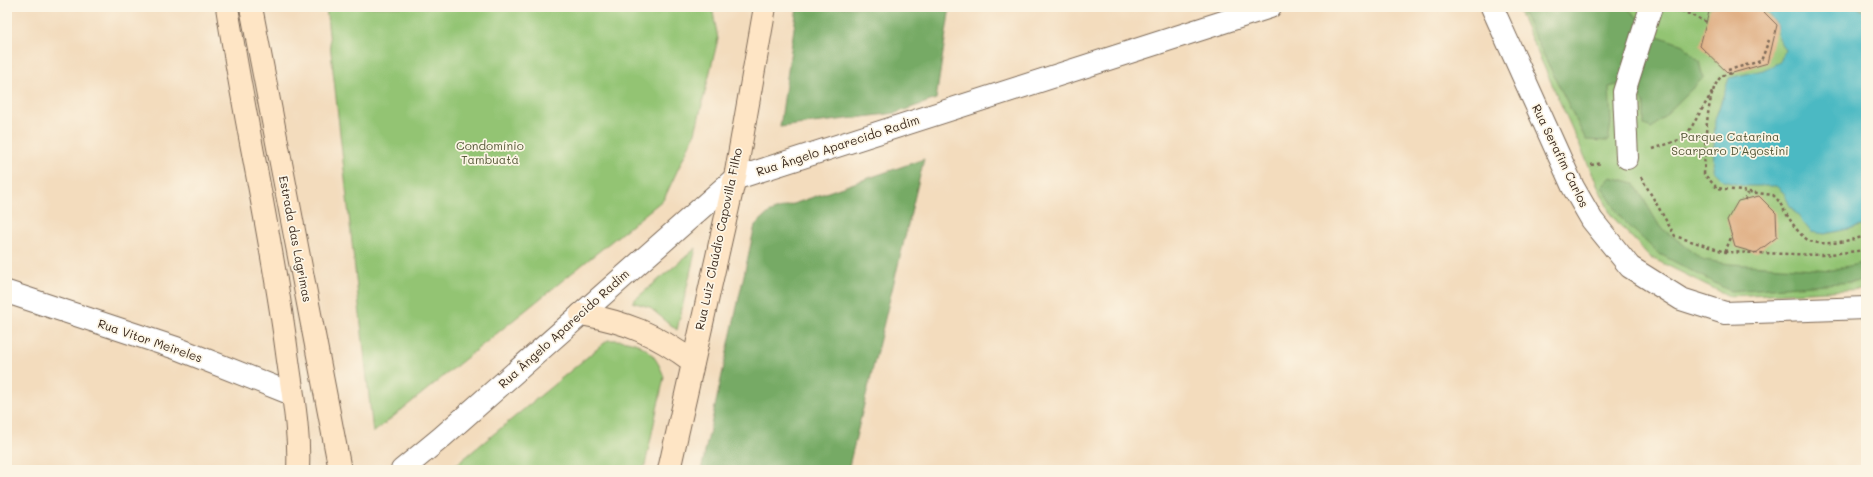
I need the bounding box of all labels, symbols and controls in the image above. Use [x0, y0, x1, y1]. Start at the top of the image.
street label: Rua Serafim Carlos [1529, 101, 1593, 210]
street label: Rua Ângelo Aparecido Radim [754, 111, 921, 179]
park label: Parque Catarina Scarparo D'Agostini [1671, 128, 1789, 158]
park label: Condomínio Tambuatá [456, 137, 524, 167]
street label: Rua Luiz Claúdio Capovilla Filho [691, 146, 745, 331]
street label: Estrada das Lágrimas [276, 174, 316, 304]
street label: Rua Ângelo Aparecido Radim [495, 265, 632, 391]
street label: Rua Vitor Meireles [96, 315, 205, 366]

